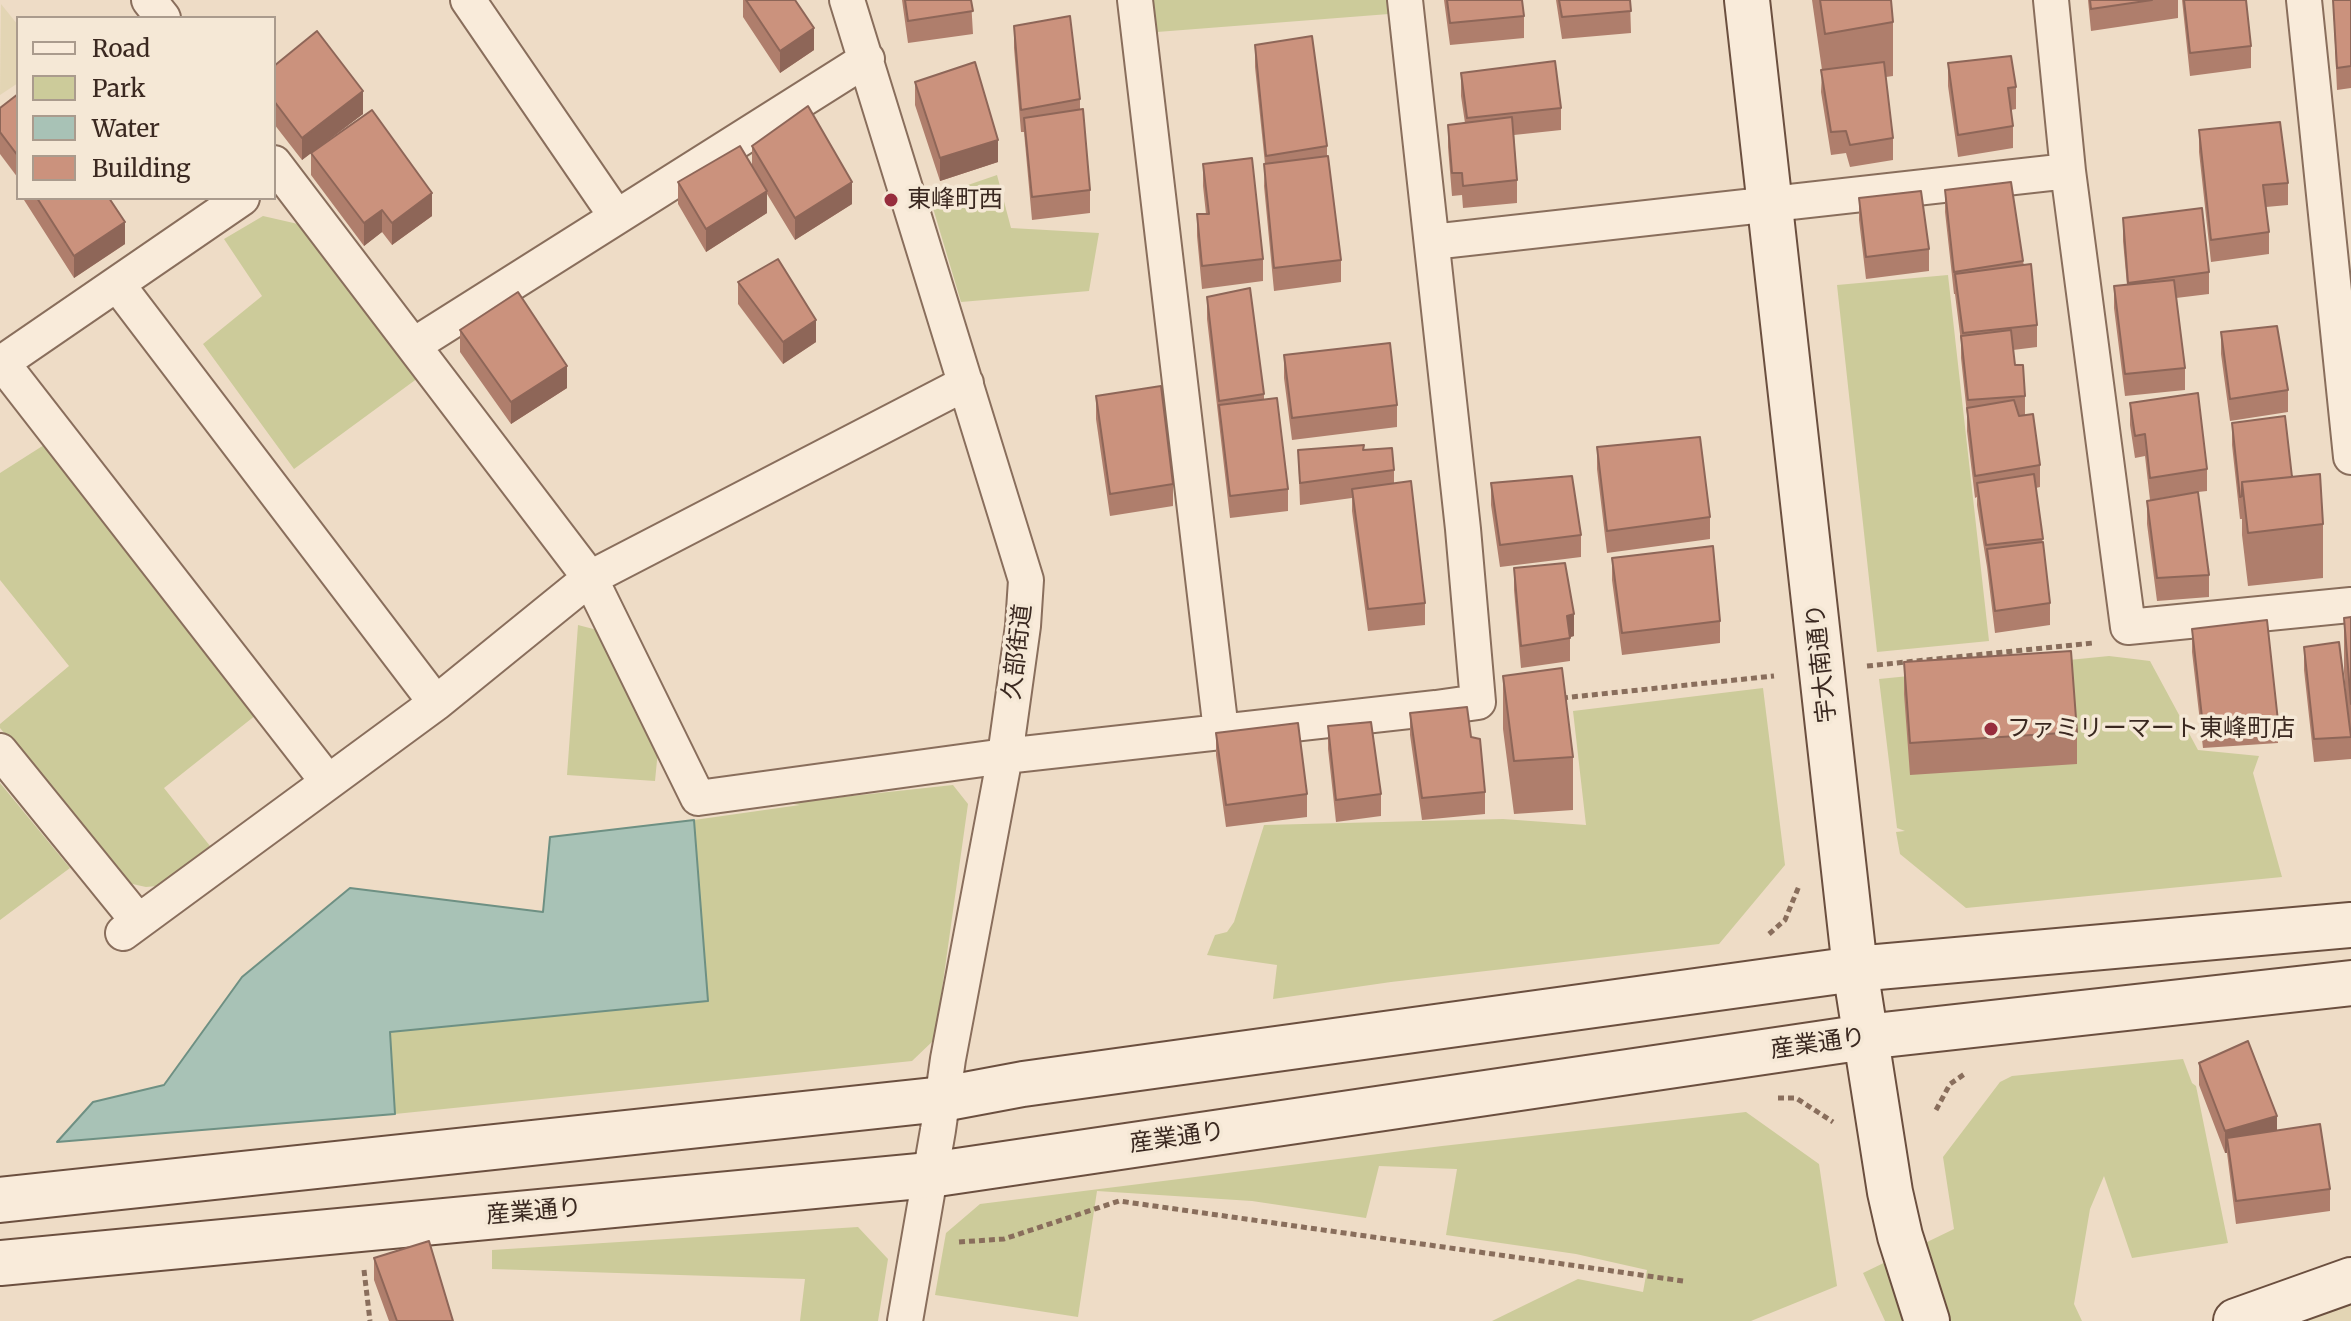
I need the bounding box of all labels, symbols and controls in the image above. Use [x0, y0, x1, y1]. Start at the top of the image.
legend [16, 16, 276, 200]
text: Road [92, 33, 150, 64]
text: Park [92, 73, 145, 104]
text: Water [92, 113, 160, 144]
text: Building [92, 153, 191, 184]
place label: 東峰町西 [907, 186, 1003, 214]
marker: 東峰町西 [882, 191, 900, 209]
street label: 宇大南通り [1801, 602, 1843, 724]
street label: 久部街道 [998, 603, 1038, 701]
place label: ファミリーマート東峰町店 [2007, 715, 2295, 743]
marker: ファミリーマート東峰町店 [1982, 720, 2000, 738]
street label: 産業通り [1768, 1023, 1868, 1065]
street label: 産業通り [1127, 1117, 1227, 1159]
street label: 産業通り [485, 1193, 583, 1231]

